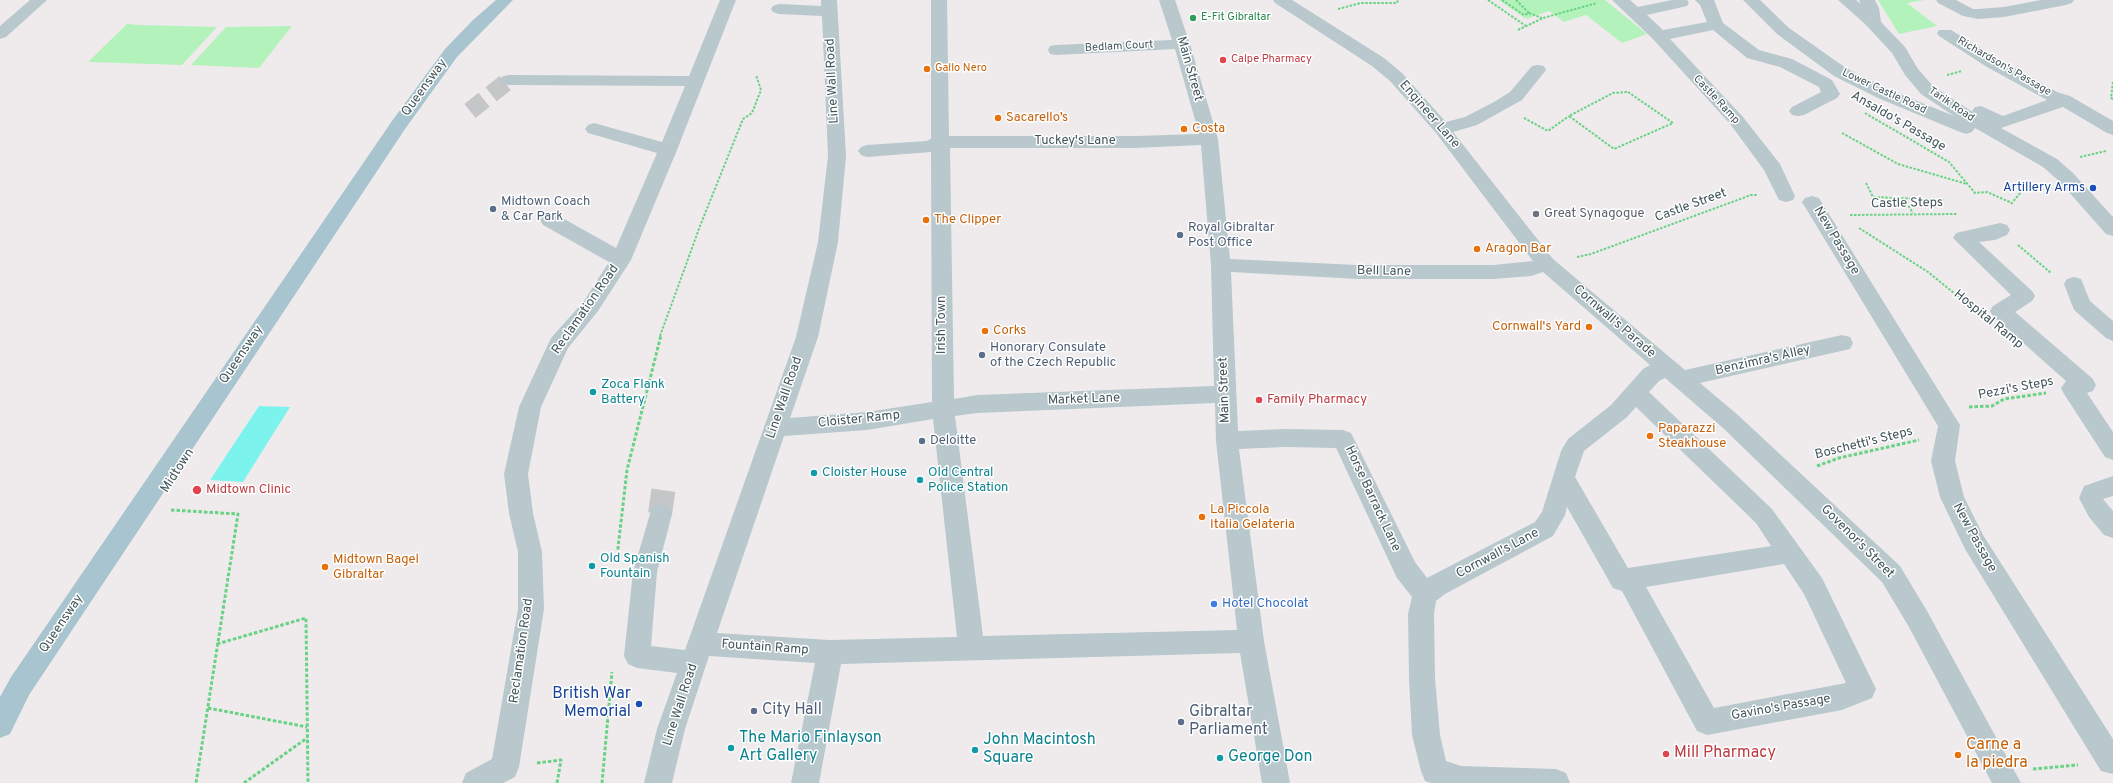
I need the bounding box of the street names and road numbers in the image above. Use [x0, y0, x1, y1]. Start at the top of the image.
street label: Main Street [1172, 35, 1206, 103]
street label: Richardson's Passage [1955, 35, 2053, 99]
street label: Line Wall Road [823, 38, 843, 124]
street label: Bedlam Court [1084, 39, 1154, 55]
street label: Queensway [399, 56, 451, 120]
street label: Lower Castle Road [1840, 67, 1928, 117]
street label: Castle Ramp [1690, 73, 1742, 127]
street label: Engineer Lane [1395, 78, 1463, 152]
street label: Tarik Road [1926, 85, 1976, 125]
street label: Ansaldo's Passage [1848, 89, 1948, 155]
street label: Tuckey's Lane [1034, 133, 1116, 149]
street label: Castle Street [1653, 186, 1729, 226]
street label: Castle Steps [1871, 196, 1943, 212]
street label: New Passage [1810, 204, 1862, 278]
street label: Reclamation Road [549, 262, 623, 358]
street label: Bell Lane [1357, 264, 1411, 280]
street label: Cornwall's Parade [1570, 282, 1658, 362]
street label: Hospital Ramp [1950, 287, 2026, 353]
street label: Irish Town [934, 296, 950, 354]
street label: Queensway [217, 323, 267, 387]
street label: Benzimra's Alley [1714, 342, 1812, 380]
street label: Line Wall Road [764, 355, 806, 441]
street label: Main Street [1216, 357, 1234, 423]
street label: Pezzi's Steps [1977, 374, 2055, 404]
street label: Market Lane [1048, 391, 1120, 409]
street label: Cloister Ramp [817, 408, 901, 432]
street label: Boschetti's Steps [1814, 424, 1914, 464]
street label: Horse Barrack Lane [1341, 444, 1403, 554]
street label: Midtown [158, 446, 198, 496]
street label: New Passage [1949, 501, 1999, 575]
street label: Govenor's Street [1817, 502, 1897, 582]
street label: Cornwall's Lane [1454, 526, 1542, 582]
street label: Queensway [37, 592, 87, 656]
street label: Reclamation Road [507, 598, 537, 704]
street label: Fountain Ramp [721, 637, 809, 659]
street label: Line Wall Road [660, 662, 702, 748]
street label: Gavino's Passage [1730, 692, 1832, 724]

